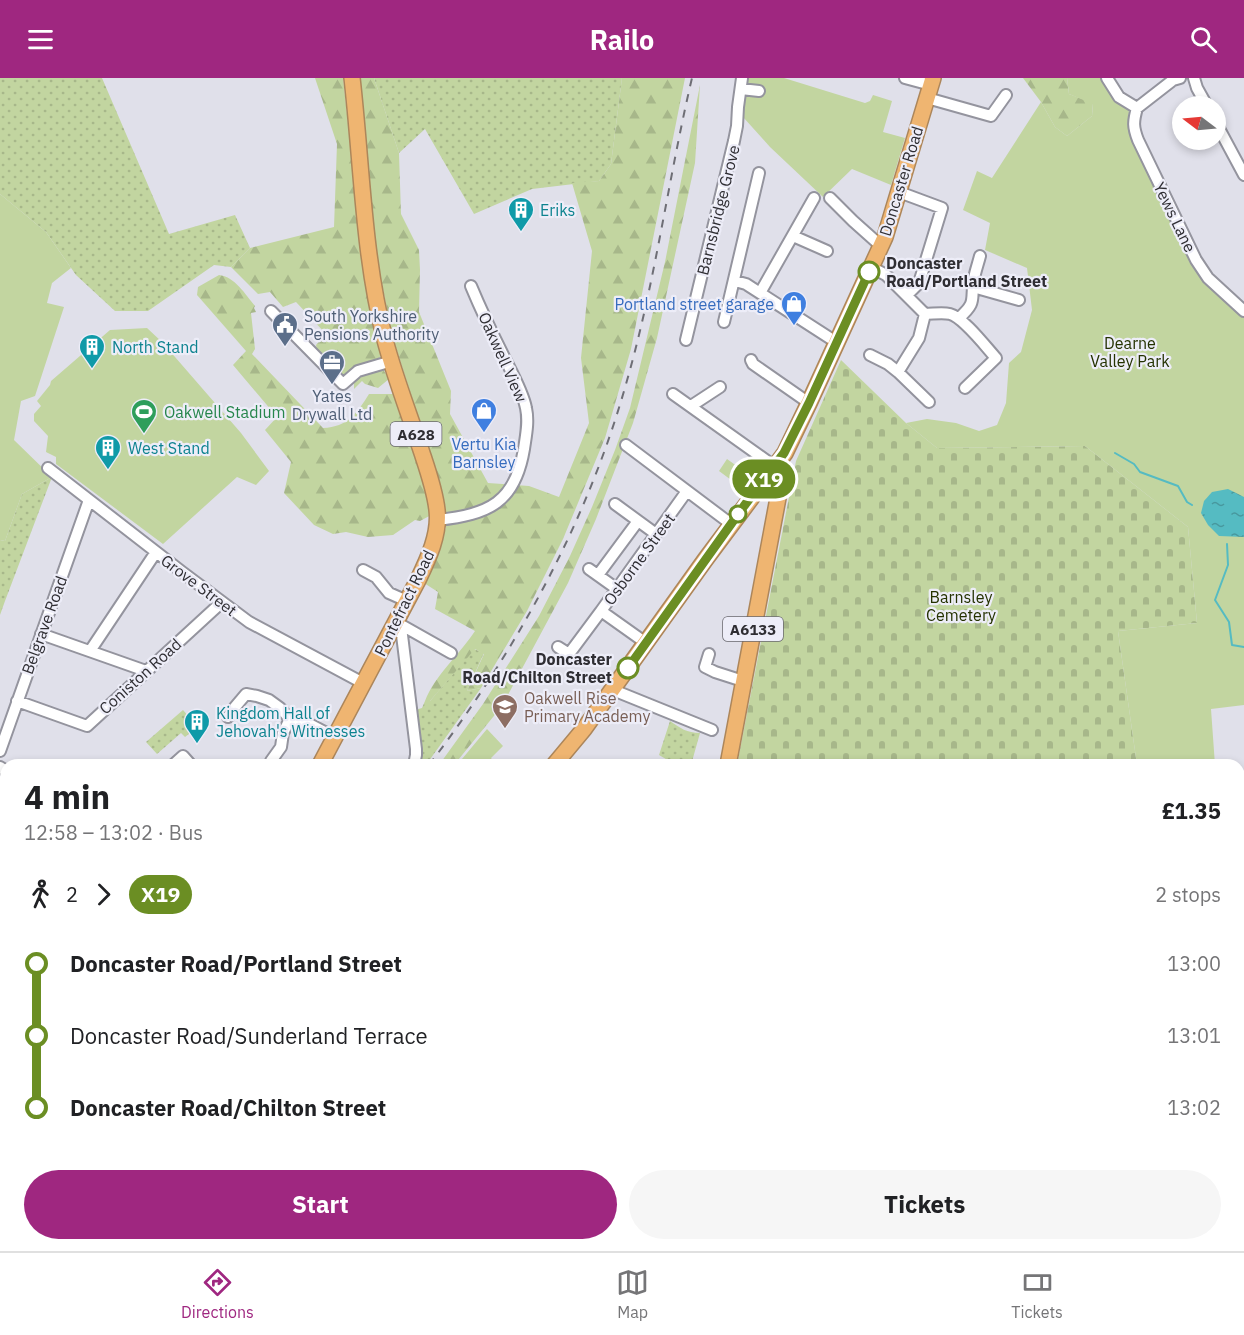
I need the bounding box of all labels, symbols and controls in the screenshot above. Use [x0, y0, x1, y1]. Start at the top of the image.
text: Railo [590, 22, 654, 57]
icon: menu [24, 23, 57, 56]
icon: search [1187, 23, 1220, 56]
north arrow [1172, 96, 1226, 150]
map controls [1172, 96, 1226, 150]
street label: Doncaster Road [875, 124, 927, 238]
street label: Barnsbridge Grove [692, 143, 744, 277]
street label: Yews Lane [1149, 179, 1201, 256]
building icon: Eriks [506, 195, 536, 233]
place label: Eriks [540, 200, 575, 220]
place label: Doncaster Road/Portland Street [886, 253, 1047, 291]
marker: Doncaster Road/Portland Street [858, 261, 880, 283]
shop icon: Portland street garage [779, 289, 809, 327]
place label: Portland street garage [615, 294, 774, 314]
place label: South Yorkshire Pensions Authority [304, 306, 439, 344]
street label: Oakwell View [474, 309, 532, 405]
public building icon: South Yorkshire Pensions Authority [270, 310, 300, 348]
building icon: North Stand [77, 332, 107, 370]
park label: Dearne Valley Park [1090, 333, 1170, 371]
place label: North Stand [112, 337, 199, 357]
office icon: Yates Drywall Ltd [317, 348, 347, 386]
place label: Yates Drywall Ltd [292, 386, 372, 424]
shop icon: Vertu Kia Barnsley [469, 396, 499, 434]
sports icon: Oakwell Stadium [129, 397, 159, 435]
place label: Oakwell Stadium [164, 402, 286, 422]
road number: A628 [390, 422, 442, 446]
building icon: West Stand [93, 433, 123, 471]
place label: Vertu Kia Barnsley [451, 434, 517, 472]
place label: West Stand [128, 438, 210, 458]
line badge: X19 [730, 460, 798, 498]
text: X19 [744, 465, 784, 493]
unlabelled marker [729, 505, 747, 523]
street label: Osborne Street [599, 509, 679, 609]
street label: Pontefract Road [370, 547, 438, 659]
street label: Grove Street [157, 550, 241, 620]
street label: Belgrave Road [17, 573, 71, 677]
park label: Barnsley Cemetery [926, 587, 996, 625]
road number: A6133 [723, 617, 783, 641]
street label: Coniston Road [95, 634, 185, 718]
place label: Doncaster Road/Chilton Street [462, 649, 613, 687]
marker: Doncaster Road/Chilton Street [617, 657, 639, 679]
place label: Oakwell Rise Primary Academy [524, 688, 650, 726]
school or university icon: Oakwell Rise Primary Academy [490, 692, 520, 730]
place label: Kingdom Hall of Jehovah's Witnesses [216, 703, 365, 741]
building icon: Kingdom Hall of Jehovah's Witnesses [182, 707, 212, 745]
text: 4 min [24, 775, 110, 818]
text: £1.35 [1162, 796, 1221, 825]
text: 12:58 – 13:02 · Bus [24, 819, 203, 846]
icon: walk [24, 878, 57, 911]
icon: forward [87, 878, 120, 911]
text: X19 [141, 880, 180, 908]
text: 2 [66, 881, 78, 908]
text: 2 stops [1155, 881, 1221, 908]
text: Doncaster Road/Portland Street [70, 949, 402, 978]
text: 13:00 [1167, 950, 1221, 977]
text: Doncaster Road/Sunderland Terrace [70, 1021, 428, 1050]
text: 13:01 [1167, 1022, 1221, 1049]
text: Doncaster Road/Chilton Street [70, 1093, 386, 1122]
text: 13:02 [1167, 1094, 1221, 1121]
button: Start [24, 1170, 617, 1239]
button: Tickets [629, 1170, 1221, 1239]
tab: Directions [181, 1266, 254, 1322]
tab: Map [616, 1266, 649, 1322]
tab: Tickets [1011, 1266, 1063, 1322]

